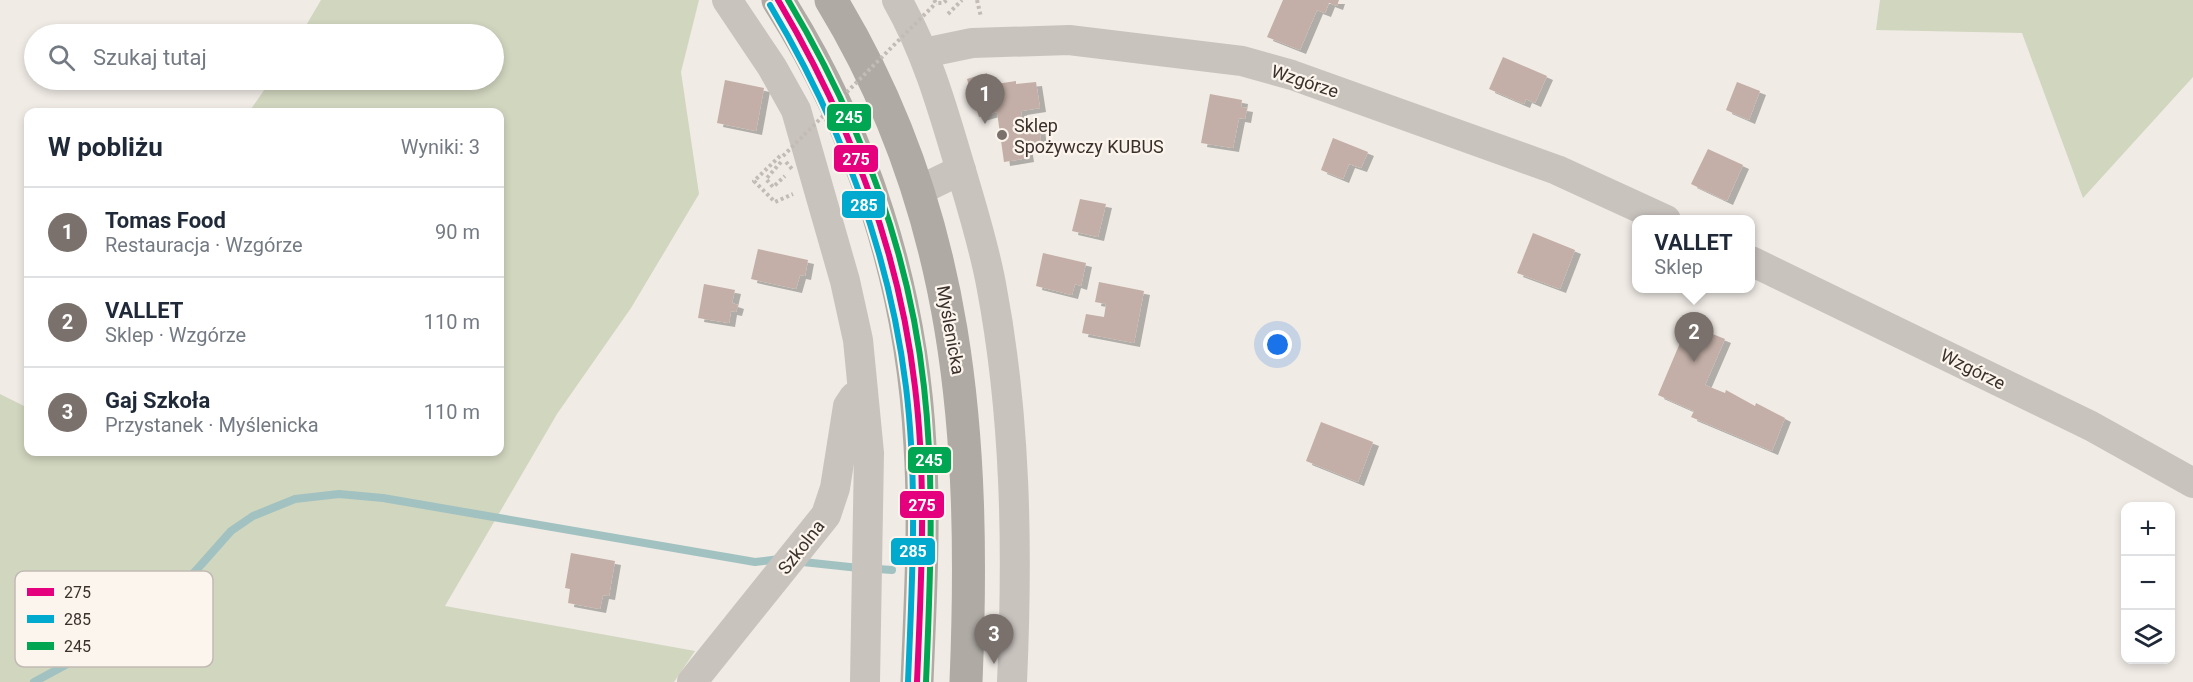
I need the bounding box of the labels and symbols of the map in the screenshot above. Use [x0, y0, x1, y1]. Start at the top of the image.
street label: Wzgórze [1269, 60, 1341, 102]
pin: 1 [966, 74, 1004, 124]
line badge: 245 [826, 103, 872, 132]
text: 245 [835, 108, 863, 127]
place label: Sklep Spożywczy KUBUS [1014, 115, 1164, 157]
marker: Sklep Spożywczy KUBUS [995, 128, 1009, 142]
line badge: 275 [833, 144, 879, 173]
text: 275 [842, 150, 870, 169]
line badge: 285 [841, 190, 886, 219]
text: 285 [850, 196, 878, 215]
street label: Myślenicka [933, 284, 969, 376]
pin: 2 [1674, 312, 1714, 362]
your location [1263, 330, 1292, 359]
street label: Wzgórze [1937, 344, 2009, 394]
line badge: 245 [907, 446, 952, 474]
text: 245 [915, 451, 943, 470]
line badge: 275 [899, 490, 945, 519]
text: 275 [908, 496, 936, 515]
street label: Szkolna [773, 516, 829, 578]
line badge: 285 [890, 537, 936, 566]
text: 285 [899, 542, 927, 561]
legend [15, 571, 213, 667]
text: 275 [64, 583, 91, 602]
text: 285 [64, 610, 91, 629]
pin: 3 [974, 614, 1014, 664]
text: 245 [64, 637, 91, 656]

